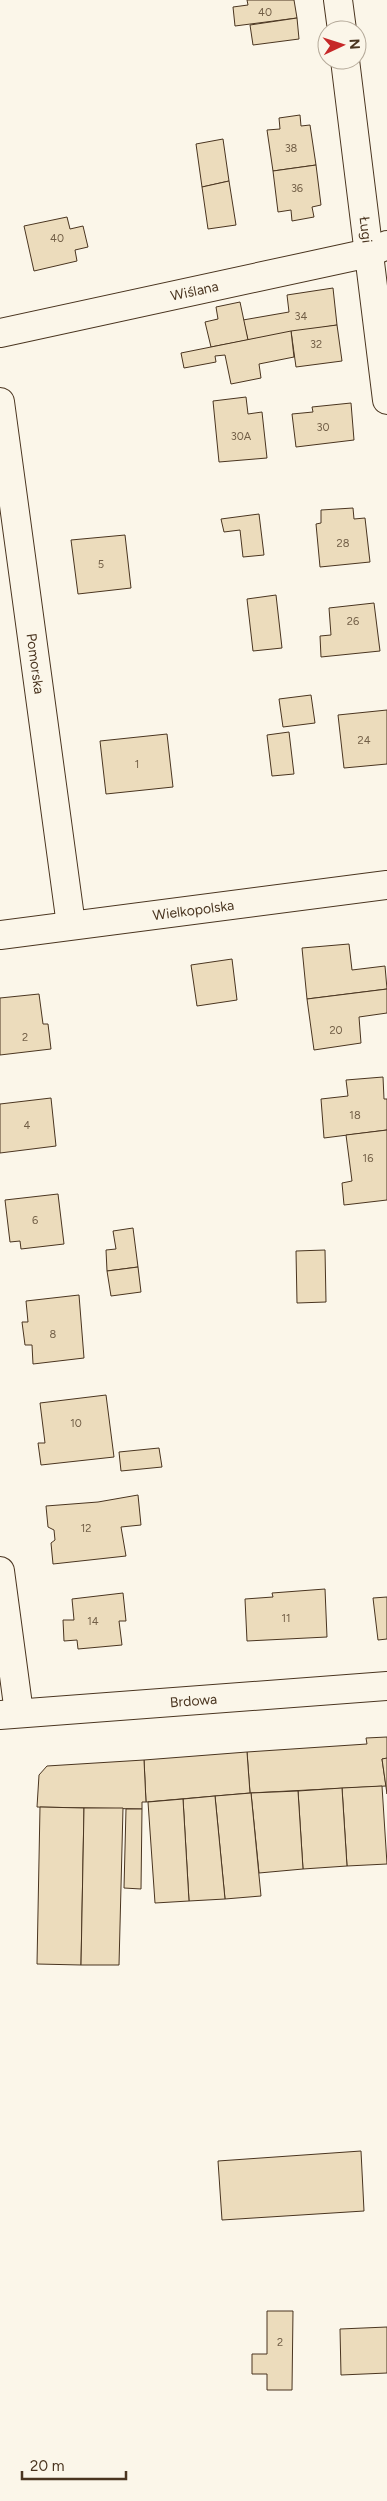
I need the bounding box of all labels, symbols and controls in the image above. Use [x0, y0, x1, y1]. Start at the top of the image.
house number: 40 [258, 6, 272, 19]
north arrow [317, 20, 367, 70]
text: N [346, 38, 363, 50]
house number: 38 [285, 142, 298, 155]
house number: 36 [291, 182, 303, 195]
street label: Ługi [356, 215, 376, 244]
house number: 40 [50, 232, 64, 245]
street label: Wiślana [169, 277, 220, 304]
house number: 34 [295, 310, 308, 323]
house number: 32 [310, 338, 322, 351]
house number: 30 [316, 421, 330, 434]
house number: 30A [231, 430, 252, 443]
house number: 28 [337, 537, 350, 550]
house number: 5 [98, 558, 104, 571]
house number: 26 [347, 615, 359, 628]
street label: Pomorska [23, 632, 48, 695]
house number: 24 [358, 734, 371, 747]
house number: 1 [135, 758, 139, 771]
street label: Wielkopolska [152, 896, 235, 924]
house number: 20 [329, 1024, 343, 1037]
house number: 2 [22, 1031, 28, 1044]
house number: 18 [349, 1109, 361, 1122]
house number: 4 [24, 1119, 31, 1132]
house number: 16 [363, 1152, 373, 1165]
house number: 6 [32, 1214, 38, 1227]
house number: 8 [50, 1328, 57, 1341]
house number: 10 [70, 1417, 82, 1430]
house number: 12 [81, 1522, 91, 1535]
house number: 11 [281, 1612, 291, 1625]
house number: 14 [87, 1615, 99, 1628]
street label: Brdowa [169, 1690, 218, 1711]
house number: 2 [277, 2336, 283, 2349]
scale bar [22, 2448, 126, 2480]
text: 20 m [30, 2457, 64, 2475]

